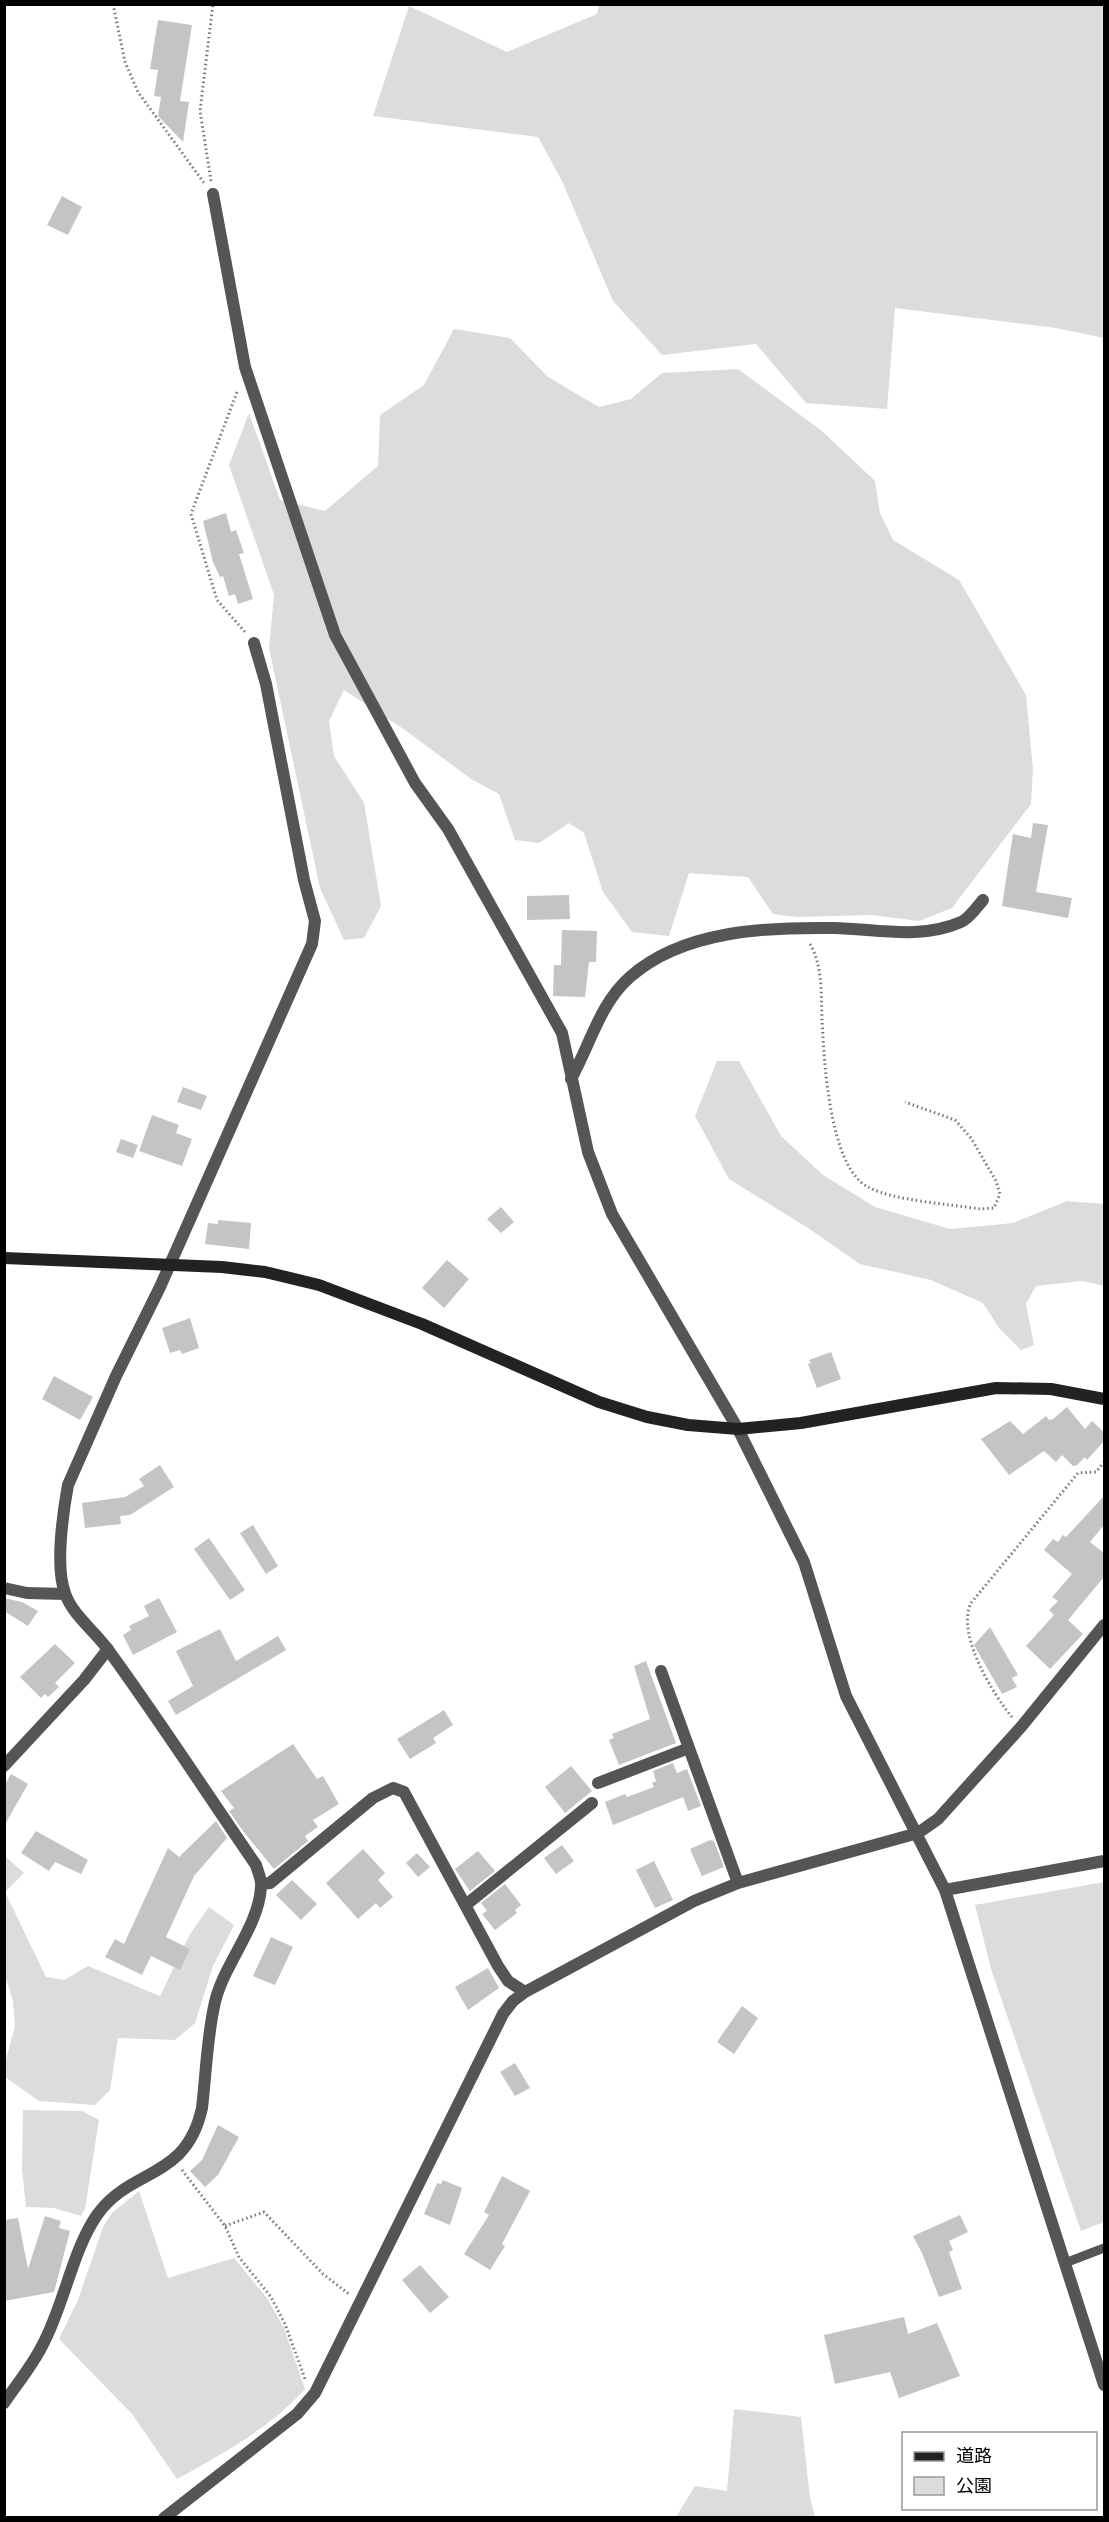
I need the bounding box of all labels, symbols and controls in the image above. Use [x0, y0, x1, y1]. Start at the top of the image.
legend [902, 2432, 1097, 2510]
text: 道路 [956, 2445, 992, 2466]
text: 公園 [956, 2475, 992, 2496]

